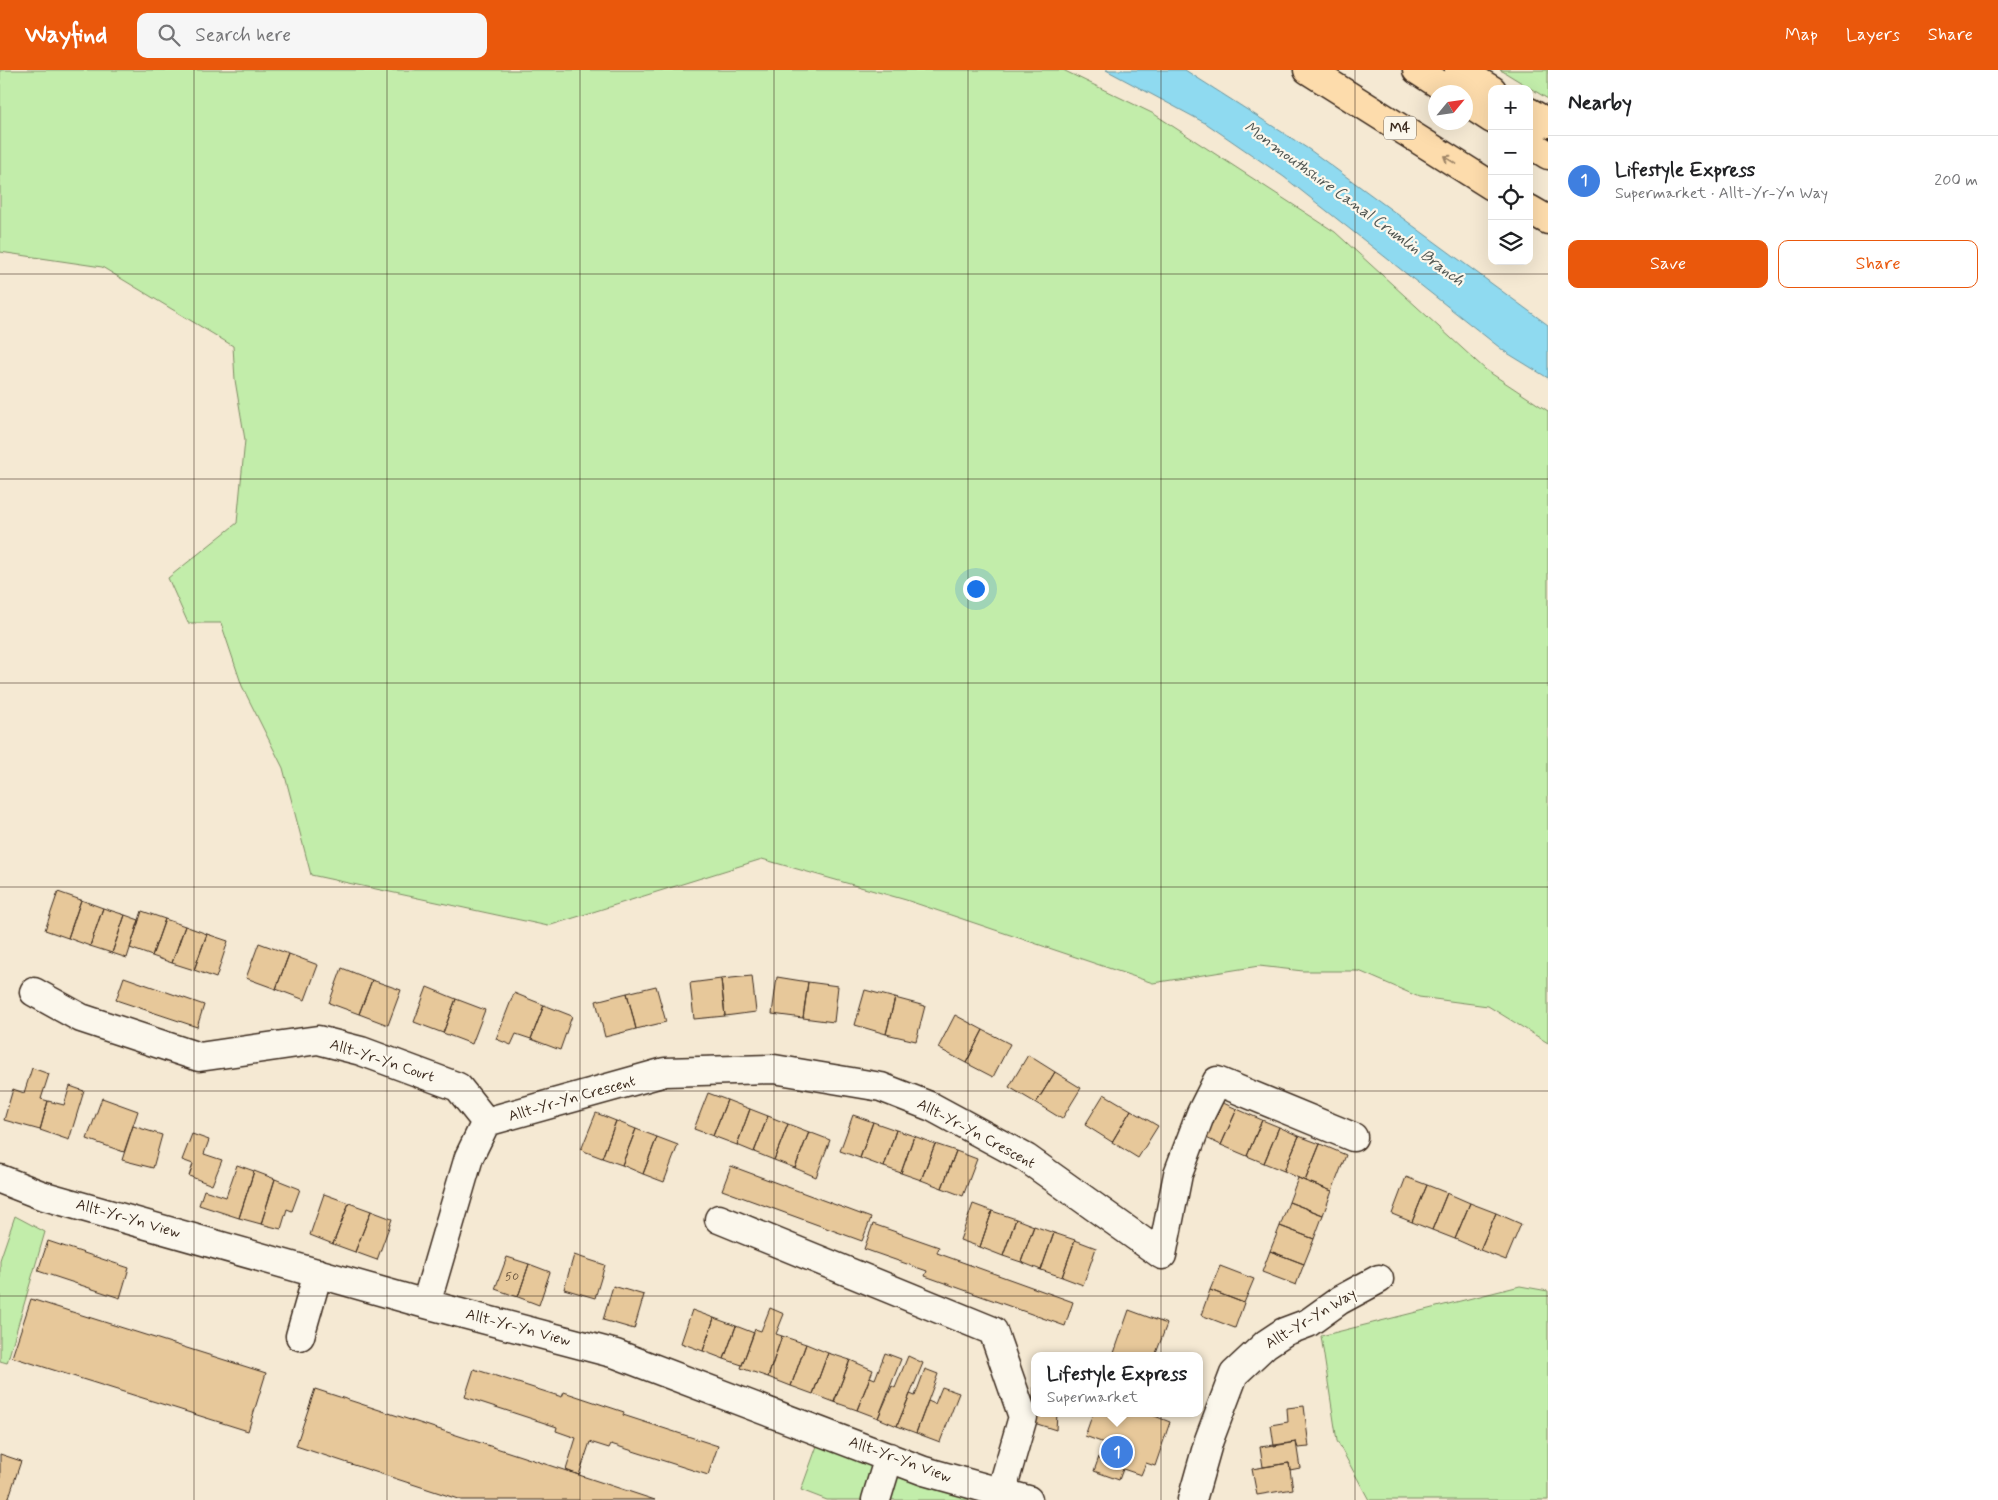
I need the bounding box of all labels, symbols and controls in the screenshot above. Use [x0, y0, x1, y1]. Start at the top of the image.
search box [137, 13, 487, 58]
text: Wayfind [25, 20, 107, 51]
icon: search [155, 21, 183, 49]
text: Search here [195, 23, 291, 48]
text: Map [1785, 23, 1818, 47]
text: Layers [1846, 23, 1900, 47]
text: Share [1928, 23, 1973, 47]
north arrow [1428, 85, 1473, 130]
map controls [1488, 85, 1533, 265]
button: + [1488, 85, 1533, 130]
text: Nearby [1568, 89, 1632, 117]
road number: M4 [1384, 116, 1416, 140]
water label: Monmouthshire Canal Crumlin Branch [1240, 117, 1469, 291]
button: − [1488, 130, 1533, 175]
one-way arrow [1444, 154, 1458, 164]
text: Lifestyle Express [1615, 158, 1755, 183]
text: 1 [1580, 170, 1588, 191]
text: 200 m [1934, 170, 1978, 191]
button: locate [1488, 175, 1533, 220]
text: Supermarket · Allt-Yr-Yn Way [1615, 183, 1828, 204]
button: layers [1488, 220, 1533, 265]
button: Save [1568, 240, 1768, 288]
button: Share [1778, 240, 1978, 288]
your location [963, 576, 989, 602]
street label: Allt-Yr-Yn Court [327, 1035, 437, 1087]
street label: Allt-Yr-Yn Crescent [506, 1071, 638, 1127]
street label: Allt-Yr-Yn Crescent [913, 1094, 1039, 1174]
street label: Allt-Yr-Yn View [73, 1195, 183, 1243]
house number: 50 [505, 1269, 519, 1285]
street label: Allt-Yr-Yn Way [1262, 1284, 1360, 1354]
street label: Allt-Yr-Yn View [463, 1304, 573, 1352]
popup [1031, 1352, 1203, 1417]
text: Lifestyle Express [1047, 1362, 1187, 1387]
text: Supermarket [1047, 1387, 1138, 1408]
street label: Allt-Yr-Yn View [846, 1432, 954, 1488]
pin: 1 [1101, 1433, 1133, 1471]

